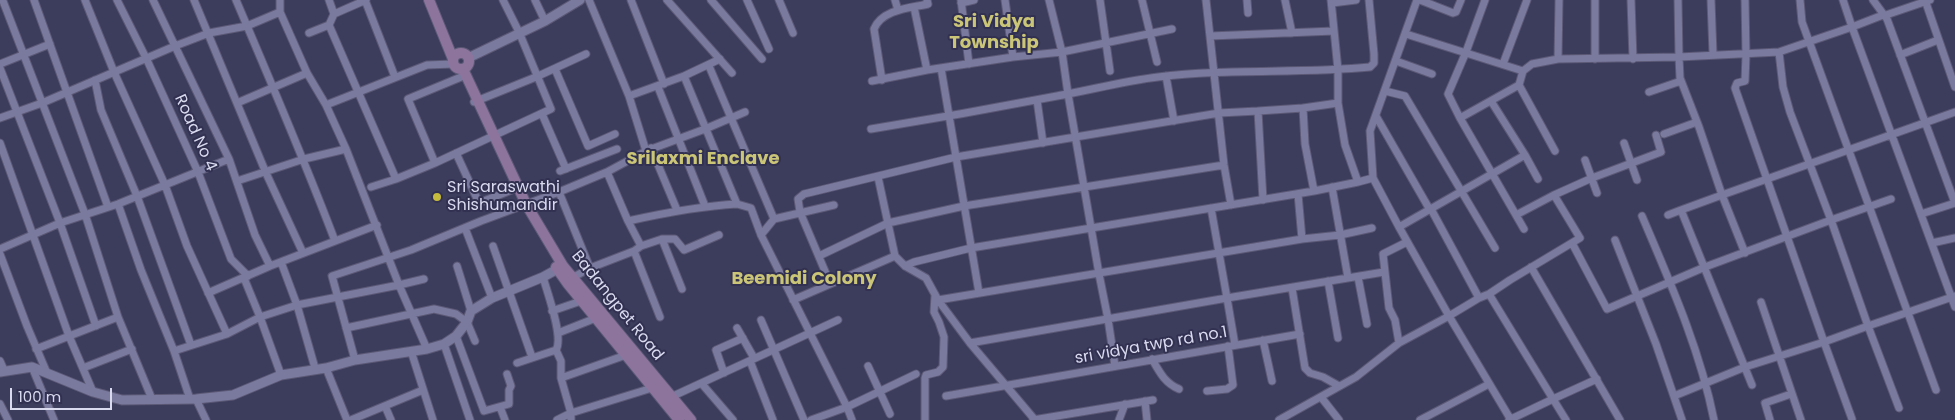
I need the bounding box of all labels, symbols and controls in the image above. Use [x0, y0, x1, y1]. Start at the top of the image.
district label: Sri Vidya Township [949, 11, 1039, 54]
street label: Road No 4 [170, 92, 220, 174]
district label: Srilaxmi Enclave [626, 148, 780, 170]
place label: Sri Saraswathi Shishumandir [447, 178, 560, 216]
marker: Sri Saraswathi Shishumandir [431, 191, 443, 203]
street label: Badangpet Road [567, 247, 667, 365]
district label: Beemidi Colony [731, 268, 877, 290]
street label: sri vidya twp rd no.1 [1073, 323, 1229, 369]
scale bar [12, 378, 115, 410]
text: 100 m [18, 386, 61, 407]

